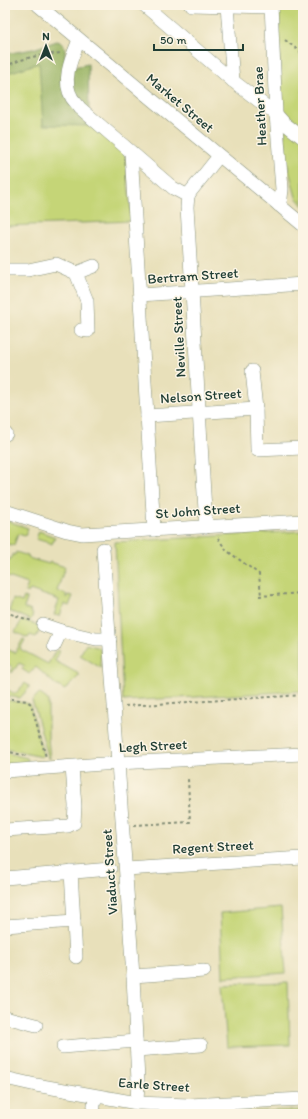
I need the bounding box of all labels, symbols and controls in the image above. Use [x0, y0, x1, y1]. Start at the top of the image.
north arrow [26, 26, 66, 66]
scale bar [154, 26, 243, 52]
text: N [42, 30, 50, 43]
text: 50 m [160, 33, 186, 47]
street label: Heather Brae [249, 65, 271, 146]
street label: Market Street [143, 70, 217, 136]
street label: Bertram Street [147, 264, 239, 288]
street label: Neville Street [168, 296, 190, 378]
street label: Nelson Street [160, 385, 242, 407]
street label: St John Street [155, 500, 241, 522]
street label: Legh Street [118, 736, 188, 756]
street label: Viaduct Street [99, 828, 121, 916]
street label: Regent Street [172, 836, 254, 858]
street label: Earle Street [118, 1074, 190, 1096]

